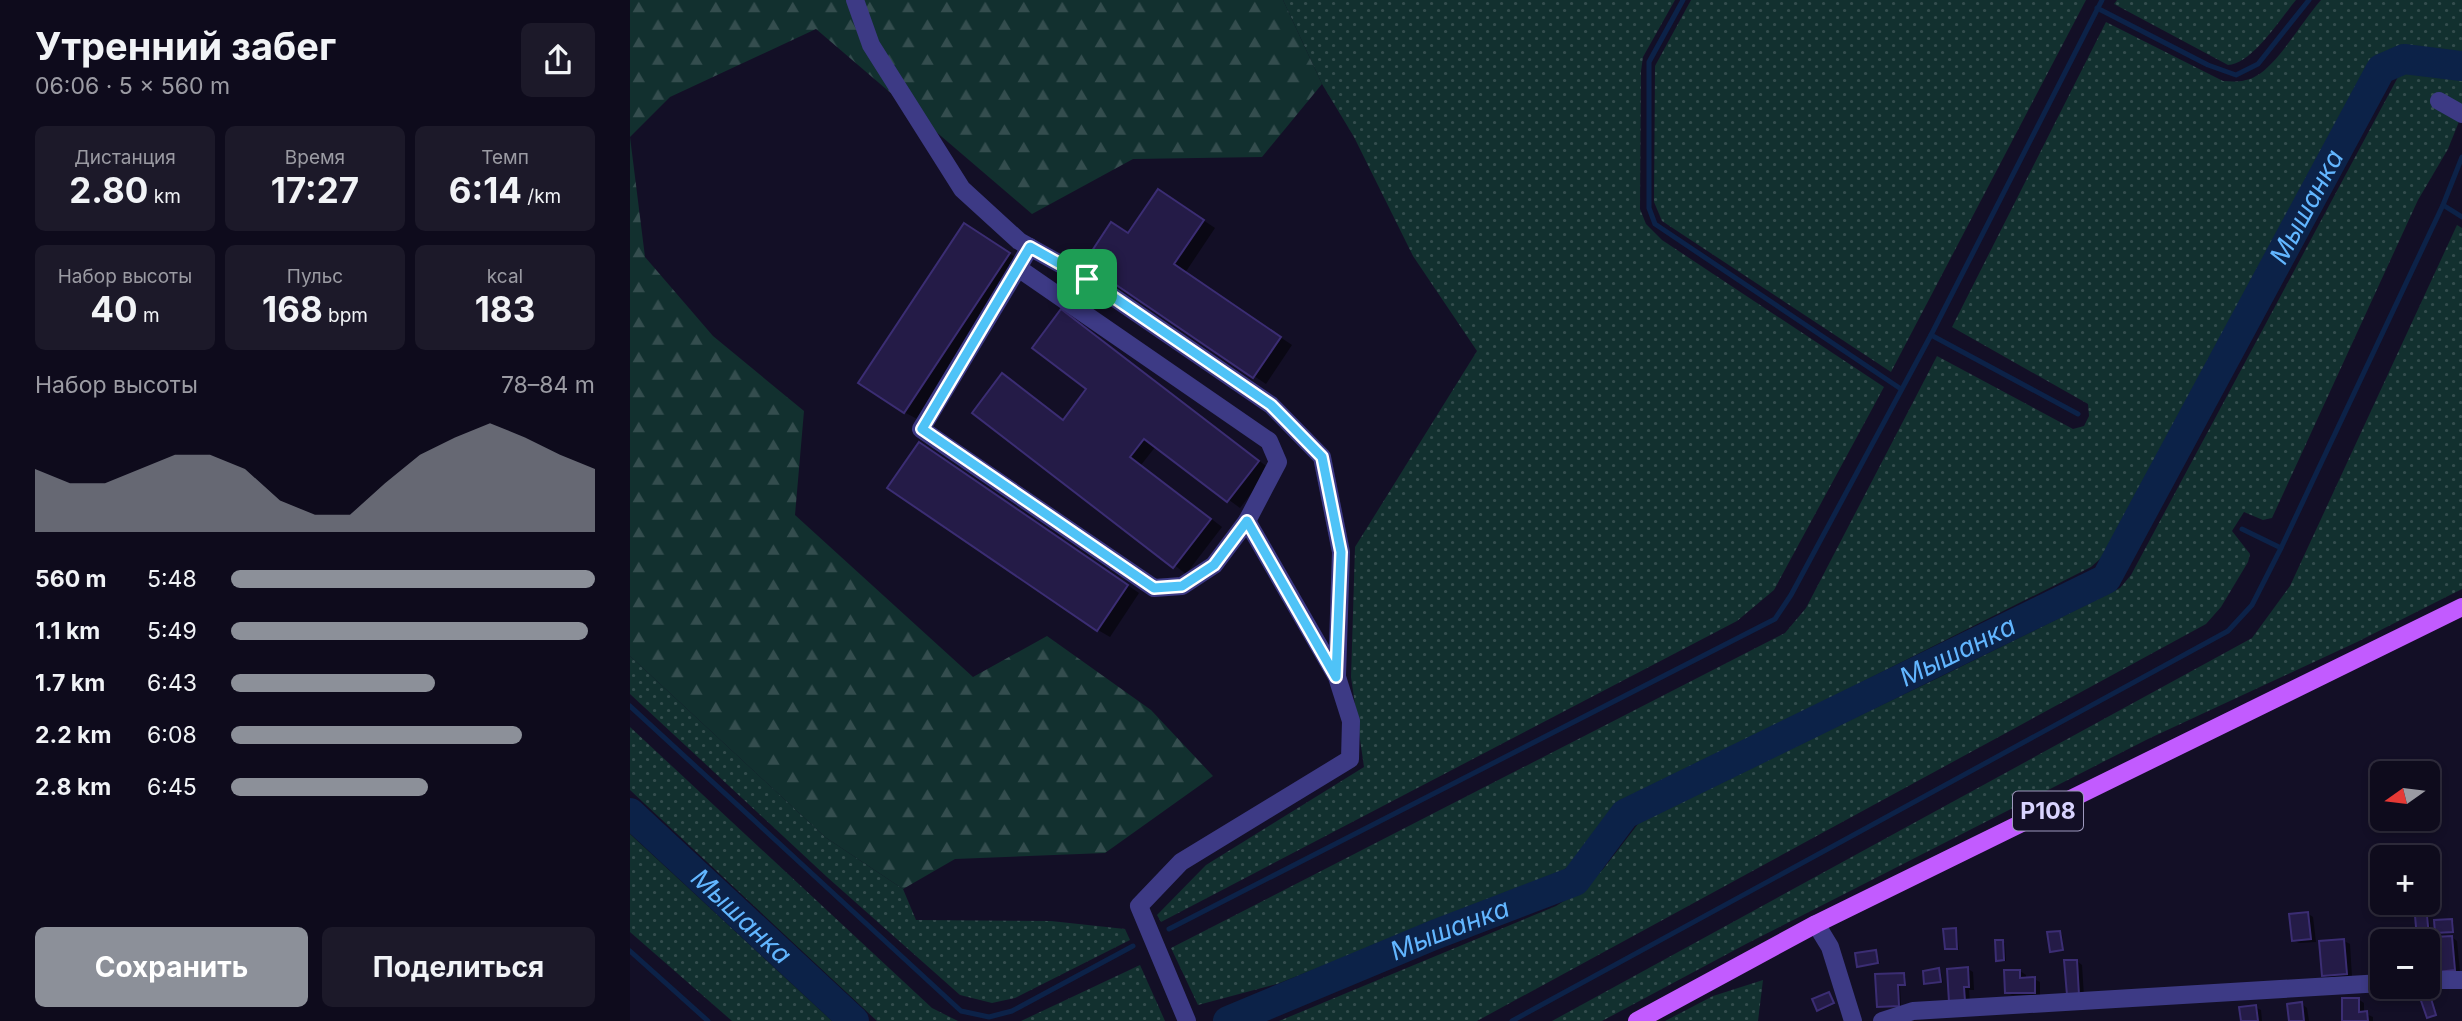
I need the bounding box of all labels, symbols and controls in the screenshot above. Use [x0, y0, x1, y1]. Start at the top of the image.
text: Утренний забег [35, 23, 336, 69]
button: share [521, 23, 595, 97]
text: 06:06 · 5 × 560 m [35, 72, 230, 100]
water label: Мышанка [2263, 144, 2350, 269]
text: Дистанция [74, 146, 176, 169]
text: Время [285, 146, 345, 169]
text: Темп [481, 146, 529, 169]
text: 2.80 [69, 169, 148, 211]
text: 17:27 [271, 169, 359, 211]
text: 6:14 [449, 169, 522, 211]
text: km [148, 185, 181, 208]
text: /km [522, 185, 561, 208]
pin [1057, 249, 1117, 309]
icon: arrive [1068, 260, 1106, 298]
text: Набор высоты [58, 265, 192, 288]
text: Пульс [287, 265, 343, 288]
text: kcal [487, 265, 523, 288]
text: 40 [90, 288, 138, 330]
text: 168 [262, 288, 323, 330]
text: 183 [475, 288, 535, 330]
text: m [138, 304, 160, 327]
text: bpm [323, 304, 368, 327]
text: Набор высоты [35, 371, 198, 399]
text: 78–84 m [501, 371, 595, 399]
text: 560 m [35, 565, 107, 593]
text: 5:48 [147, 565, 197, 593]
water label: Мышанка [1894, 610, 2021, 693]
text: 1.1 km [35, 617, 100, 645]
text: 5:49 [147, 617, 197, 645]
text: 1.7 km [35, 669, 105, 697]
text: 6:43 [147, 669, 197, 697]
text: 2.2 km [35, 721, 111, 749]
text: 6:08 [147, 721, 197, 749]
north arrow [2370, 761, 2440, 831]
map controls [2370, 761, 2440, 999]
text: 2.8 km [35, 773, 111, 801]
text: 6:45 [147, 773, 197, 801]
road number: Р108 [2013, 792, 2083, 831]
button: + [2370, 845, 2440, 915]
water label: Мышанка [685, 862, 798, 970]
water label: Мышанка [1385, 892, 1514, 967]
button: Сохранить [35, 927, 308, 1007]
button: Поделиться [322, 927, 595, 1007]
button: − [2370, 929, 2440, 999]

